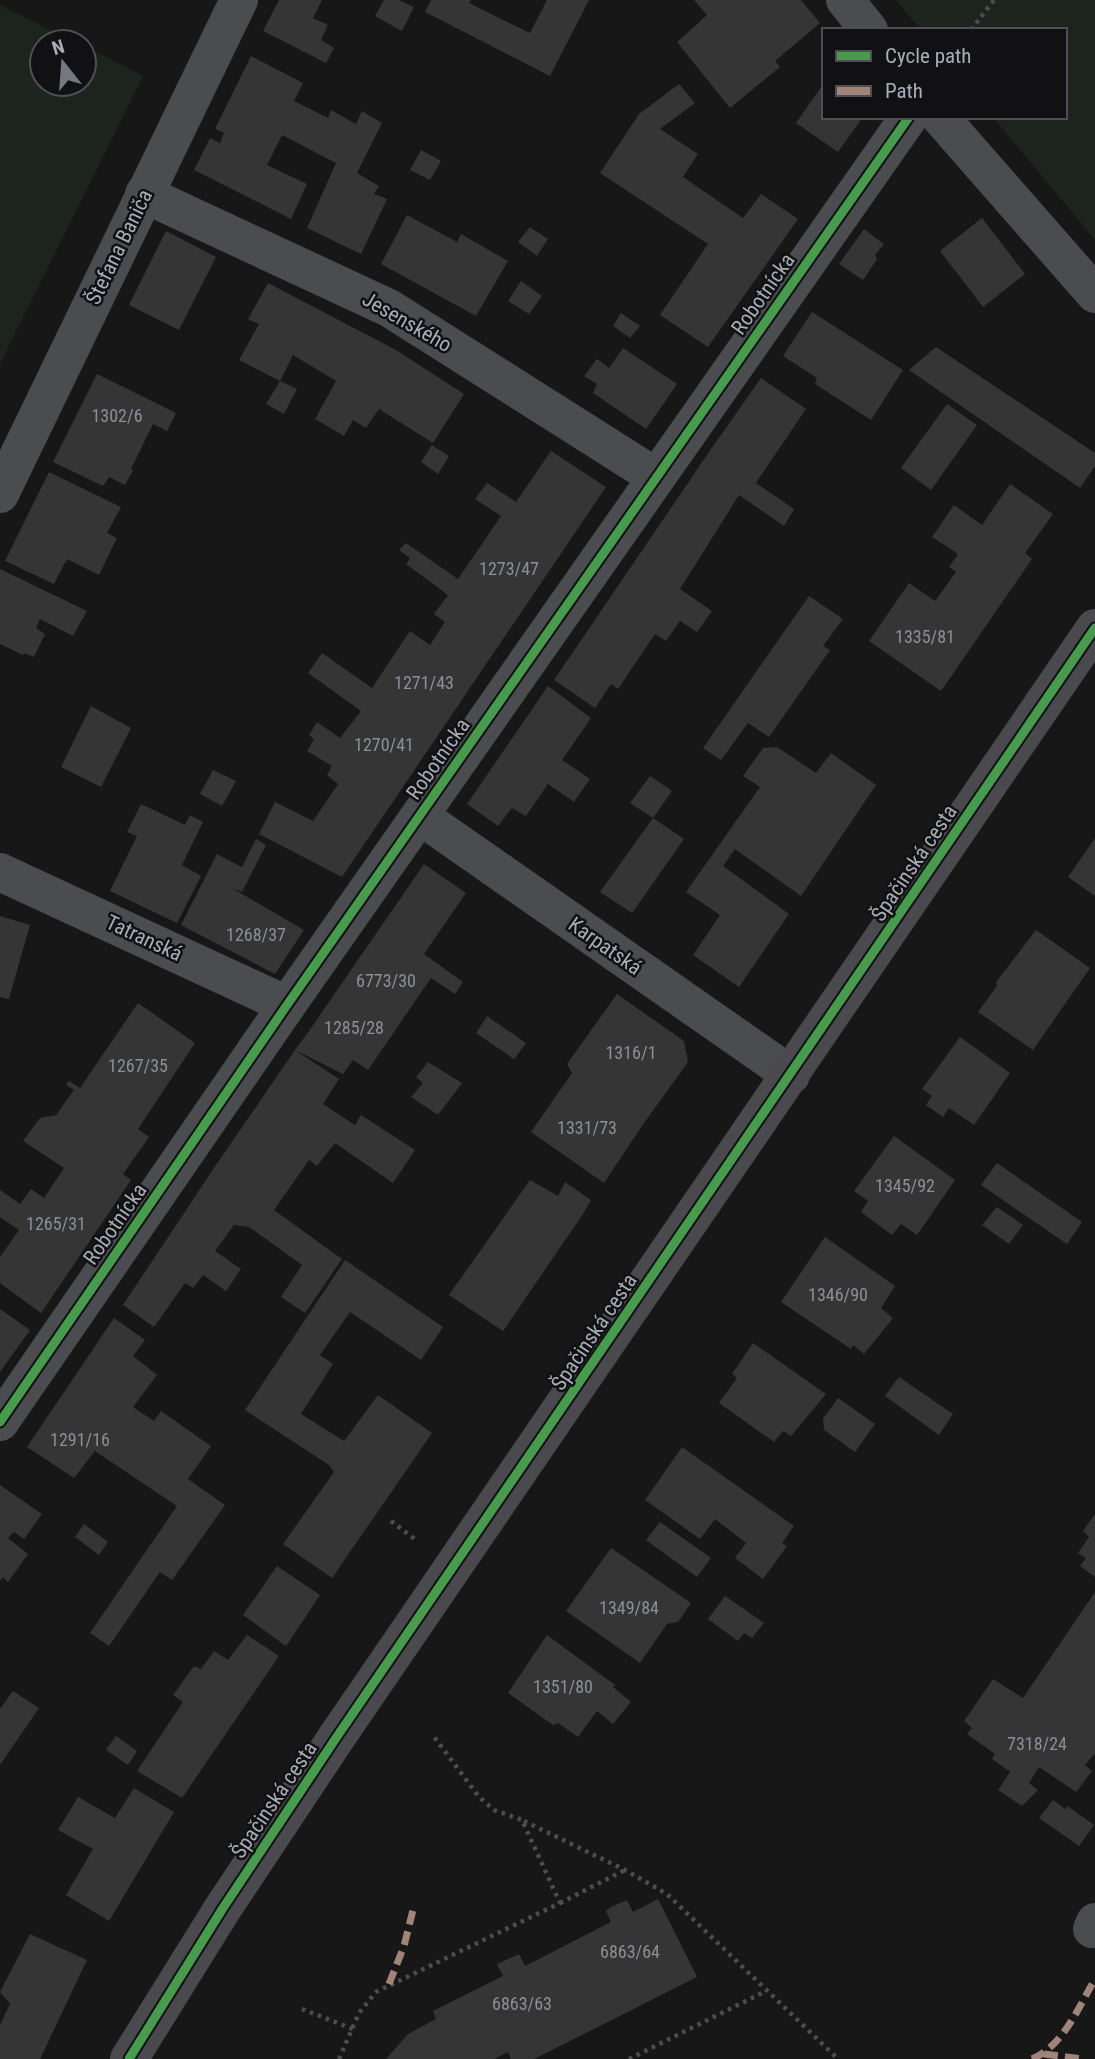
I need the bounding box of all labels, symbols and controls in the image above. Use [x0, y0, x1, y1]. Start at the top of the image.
north arrow [28, 28, 98, 98]
legend [822, 28, 1067, 119]
text: N [49, 35, 67, 60]
text: Cycle path [885, 44, 971, 68]
text: Path [885, 79, 923, 103]
street label: Štefana Baniča [81, 186, 157, 308]
street label: Robotnícka [726, 249, 800, 339]
street label: Jesenského [358, 287, 456, 357]
house number: 1302/6 [91, 405, 143, 426]
house number: 1273/47 [479, 558, 539, 579]
house number: 1335/81 [895, 626, 955, 647]
house number: 1271/43 [394, 672, 454, 693]
street label: Robotnícka [401, 714, 475, 804]
house number: 1270/41 [354, 734, 414, 755]
street label: Špačinská cesta [866, 800, 962, 926]
street label: Tatranská [102, 910, 186, 966]
street label: Karpatská [564, 912, 646, 980]
house number: 1268/37 [226, 924, 286, 945]
house number: 6773/30 [356, 970, 416, 991]
house number: 1285/28 [324, 1017, 384, 1038]
house number: 1316/1 [605, 1042, 657, 1063]
house number: 1267/35 [108, 1055, 168, 1076]
house number: 1331/73 [557, 1117, 617, 1138]
house number: 1345/92 [875, 1175, 935, 1196]
street label: Robotnícka [78, 1179, 152, 1269]
house number: 1265/31 [26, 1213, 86, 1234]
street label: Špačinská cesta [546, 1269, 642, 1395]
house number: 1346/90 [808, 1284, 868, 1305]
house number: 1291/16 [50, 1429, 110, 1450]
house number: 1349/84 [599, 1597, 659, 1618]
house number: 1351/80 [533, 1676, 593, 1697]
house number: 7318/24 [1007, 1733, 1067, 1754]
street label: Špačinská cesta [226, 1737, 322, 1863]
house number: 6863/64 [600, 1941, 660, 1962]
house number: 6863/63 [492, 1993, 552, 2014]

